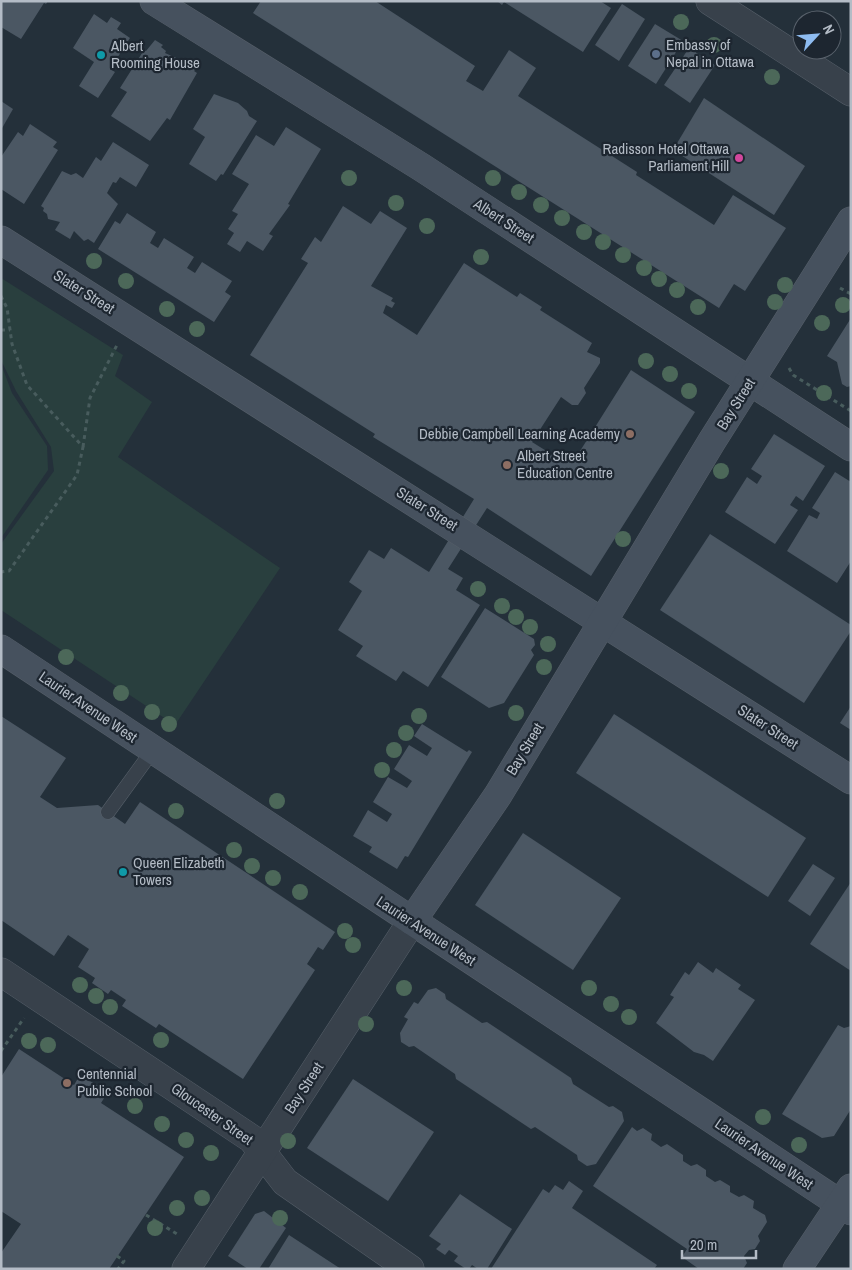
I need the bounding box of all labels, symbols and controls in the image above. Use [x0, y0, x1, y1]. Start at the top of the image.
north arrow [792, 10, 842, 60]
text: N [819, 22, 839, 37]
place label: Embassy of Nepal in Ottawa [666, 34, 754, 72]
place label: Albert Rooming House [110, 35, 200, 73]
marker: Embassy of Nepal in Ottawa [650, 48, 662, 60]
marker: Albert Rooming House [95, 49, 107, 61]
place label: Radisson Hotel Ottawa Parliament Hill [603, 138, 729, 176]
marker: Radisson Hotel Ottawa Parliament Hill [733, 152, 745, 164]
street label: Albert Street [469, 193, 539, 248]
street label: Slater Street [50, 265, 119, 319]
street label: Bay Street [711, 373, 760, 434]
place label: Debbie Campbell Learning Academy [419, 423, 621, 444]
marker: Debbie Campbell Learning Academy [624, 428, 636, 440]
place label: Albert Street Education Centre [516, 445, 613, 483]
marker: Albert Street Education Centre [501, 459, 513, 471]
street label: Slater Street [393, 482, 462, 536]
street label: Laurier Avenue West [35, 666, 142, 748]
street label: Slater Street [734, 699, 803, 754]
street label: Bay Street [501, 718, 549, 779]
place label: Queen Elizabeth Towers [133, 852, 225, 890]
marker: Queen Elizabeth Towers [117, 866, 129, 878]
street label: Laurier Avenue West [373, 891, 480, 971]
street label: Bay Street [279, 1057, 328, 1118]
place label: Centennial Public School [77, 1063, 152, 1101]
marker: Centennial Public School [61, 1077, 73, 1089]
street label: Gloucester Street [167, 1078, 258, 1150]
street label: Laurier Avenue West [711, 1113, 818, 1195]
scale bar [682, 1228, 756, 1260]
text: 20 m [690, 1234, 717, 1255]

